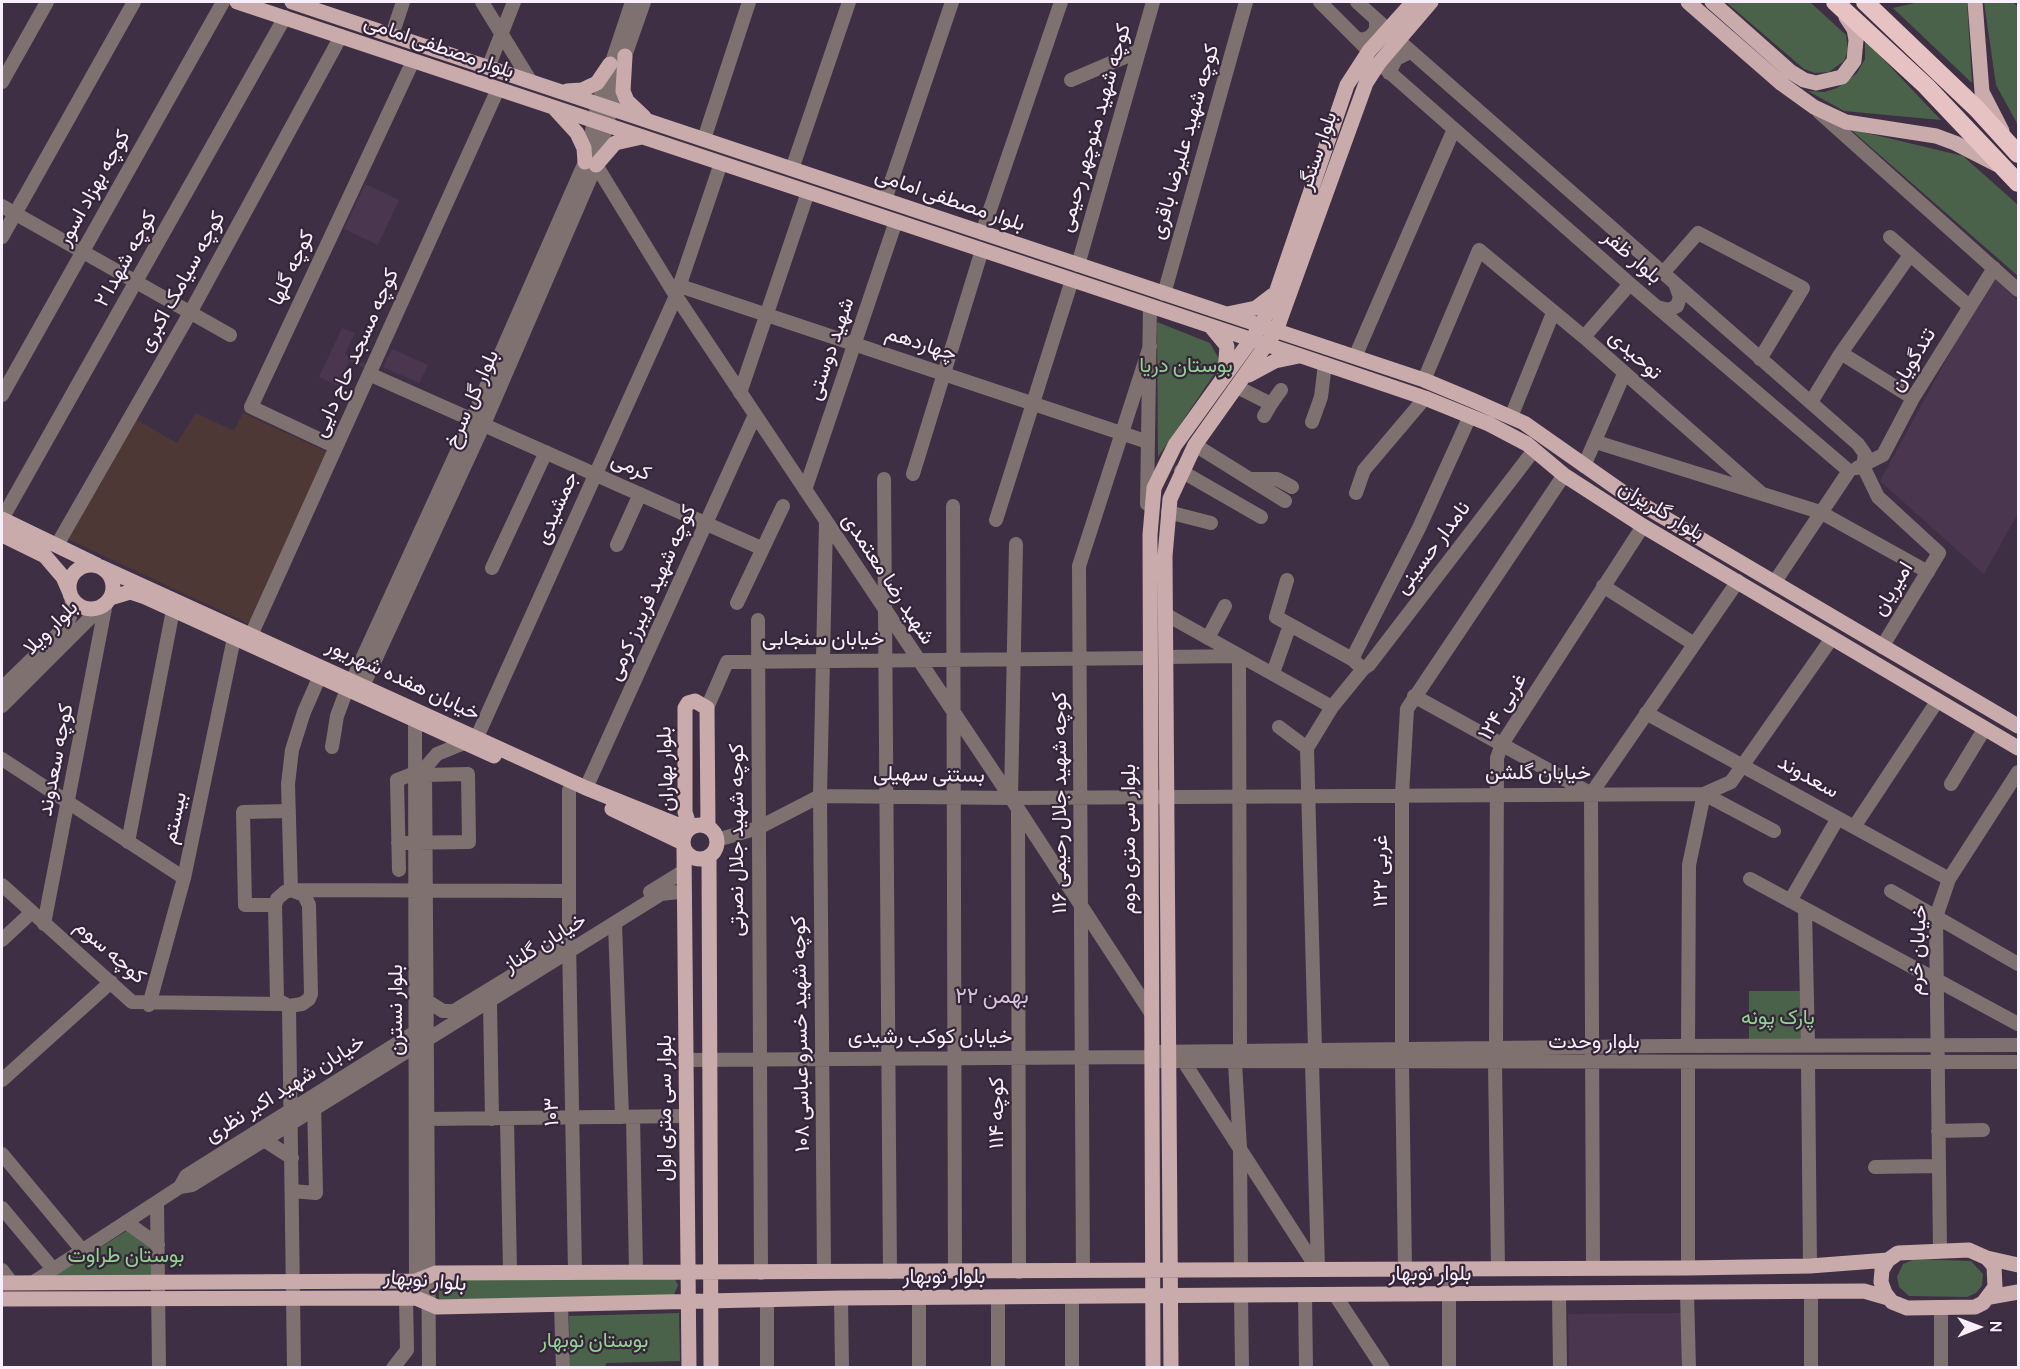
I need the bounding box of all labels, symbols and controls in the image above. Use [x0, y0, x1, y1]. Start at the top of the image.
street label: بلوار مصطفی امامی [361, 10, 517, 84]
street label: کوچه شهید منوچهر رحیمی [1053, 21, 1137, 235]
street label: کوچه شهید علیرضا باقری [1145, 42, 1225, 242]
street label: بلوار سنگر [1293, 109, 1343, 193]
street label: کوچه بهزاد اسور [52, 126, 136, 250]
street label: بلوار مصطفی امامی [872, 163, 1028, 237]
street label: ۲ کوچه شهدا [89, 207, 163, 311]
street label: کوچه سیامک اکبری [133, 207, 231, 357]
street label: بلوار ظفر [1597, 224, 1667, 290]
street label: کوچه گلها [264, 227, 320, 309]
street label: کوچه مسجد حاج دایی [307, 265, 405, 441]
street label: شهید دوستی [802, 294, 860, 404]
street label: چهاردهم [882, 321, 960, 367]
street label: توحیدی [1603, 324, 1667, 386]
street label: تندگویان [1884, 324, 1942, 396]
street label: بلوار گل سرخ [439, 346, 505, 452]
park label: بوستان دریا [1139, 353, 1233, 379]
street label: کرمی [607, 447, 655, 487]
street label: جمشیدی [530, 468, 584, 548]
street label: بلوار گلریزان [1614, 476, 1708, 546]
street label: نامدار حسینی [1390, 496, 1476, 600]
street label: کوچه شهید فریبرز کرمی [602, 501, 702, 685]
street label: شهید رضا معتمدی [836, 509, 940, 649]
street label: امیریان [1867, 557, 1919, 621]
street label: بلوار ویلا [18, 595, 84, 661]
street label: خیابان سنجابی [762, 626, 884, 652]
street label: خیابان هفده شهریور [322, 633, 484, 727]
street label: ۱۲۴ غربی [1473, 669, 1533, 745]
street label: کوچه شهید جلال رحیمی ۱۱۶ [1047, 692, 1073, 914]
street label: کوچه سعدوند [33, 702, 79, 818]
street label: بلوار بهاران [652, 726, 680, 812]
street label: کوچه شهید جلال نصرتی [724, 744, 750, 936]
street label: سعدوند [1773, 750, 1843, 804]
street label: خیابان گلشن [1485, 760, 1591, 786]
street label: بستنی سهیلی [873, 761, 985, 789]
street label: بلوار سی متری دوم [1116, 764, 1142, 914]
street label: بیستم [157, 790, 193, 846]
street label: ۱۲۲ غربی [1368, 835, 1394, 907]
street label: خیابان خرم [1903, 904, 1933, 996]
street label: خیابان گلناز [499, 908, 591, 978]
street label: کوچه سوم [69, 914, 151, 990]
street label: کوچه شهید خسرو عباسی ۱۰۸ [786, 916, 816, 1152]
street label: بلوار نسترن [383, 964, 409, 1056]
district label: ۲۲ بهمن [955, 984, 1029, 1010]
park label: پارک پونه [1741, 1005, 1815, 1031]
street label: خیابان کوکب رشیدی [848, 1024, 1012, 1050]
street label: بلوار وحدت [1548, 1029, 1640, 1055]
street label: خیابان شهید اکبر نظری [200, 1030, 370, 1148]
street label: بلوار سی متری اول [652, 1035, 678, 1181]
street label: کوچه ۱۱۴ [984, 1077, 1010, 1149]
street label: ۱۰۳ [539, 1097, 565, 1127]
park label: بوستان طراوت [68, 1243, 184, 1269]
street label: بلوار نوبهار [1388, 1261, 1472, 1287]
street label: بلوار نوبهار [902, 1264, 986, 1290]
street label: بلوار نوبهار [382, 1265, 468, 1297]
north arrow [1948, 1297, 2008, 1357]
text: N [1985, 1321, 2007, 1333]
park label: بوستان نوبهار [540, 1328, 648, 1354]

